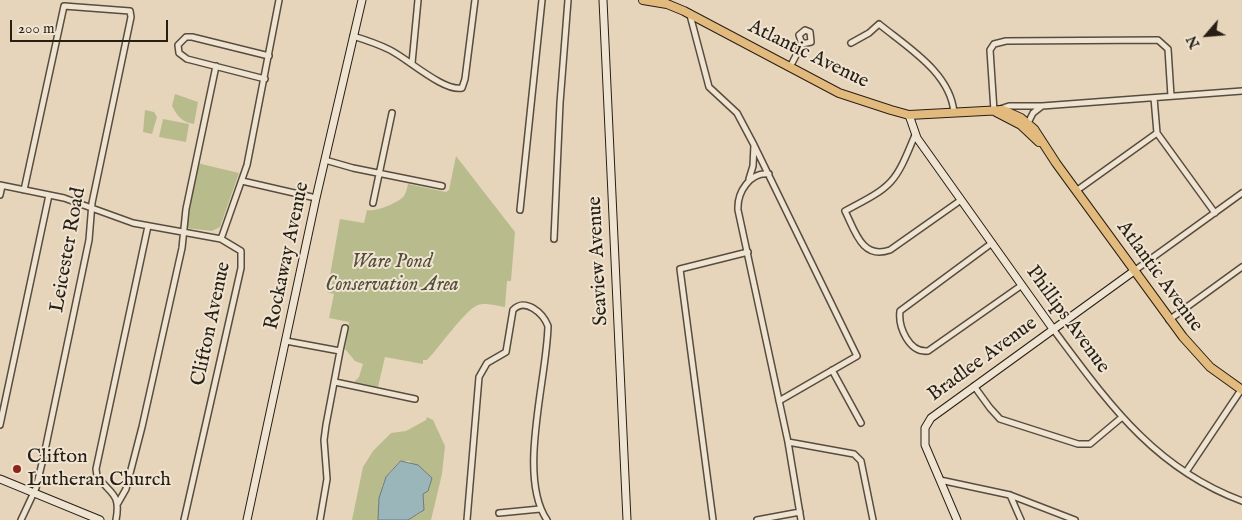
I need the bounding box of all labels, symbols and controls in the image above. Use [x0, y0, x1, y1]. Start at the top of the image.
scale bar [12, 10, 170, 42]
north arrow [1182, 10, 1232, 60]
street label: Atlantic Avenue [744, 15, 872, 95]
text: 200 m [18, 19, 55, 38]
text: N [1183, 32, 1204, 51]
street label: Rockaway Avenue [261, 180, 315, 332]
street label: Leicester Road [46, 186, 92, 314]
street label: Seaview Avenue [584, 196, 614, 326]
street label: Atlantic Avenue [1111, 217, 1207, 337]
park label: Ware Pond Conservation Area [325, 251, 459, 298]
street label: Clifton Avenue [187, 260, 237, 388]
street label: Phillips Avenue [1020, 262, 1114, 378]
street label: Bradlee Avenue [924, 312, 1042, 408]
place label: Clifton Lutheran Church [27, 446, 171, 493]
marker: Clifton Lutheran Church [11, 463, 23, 475]

